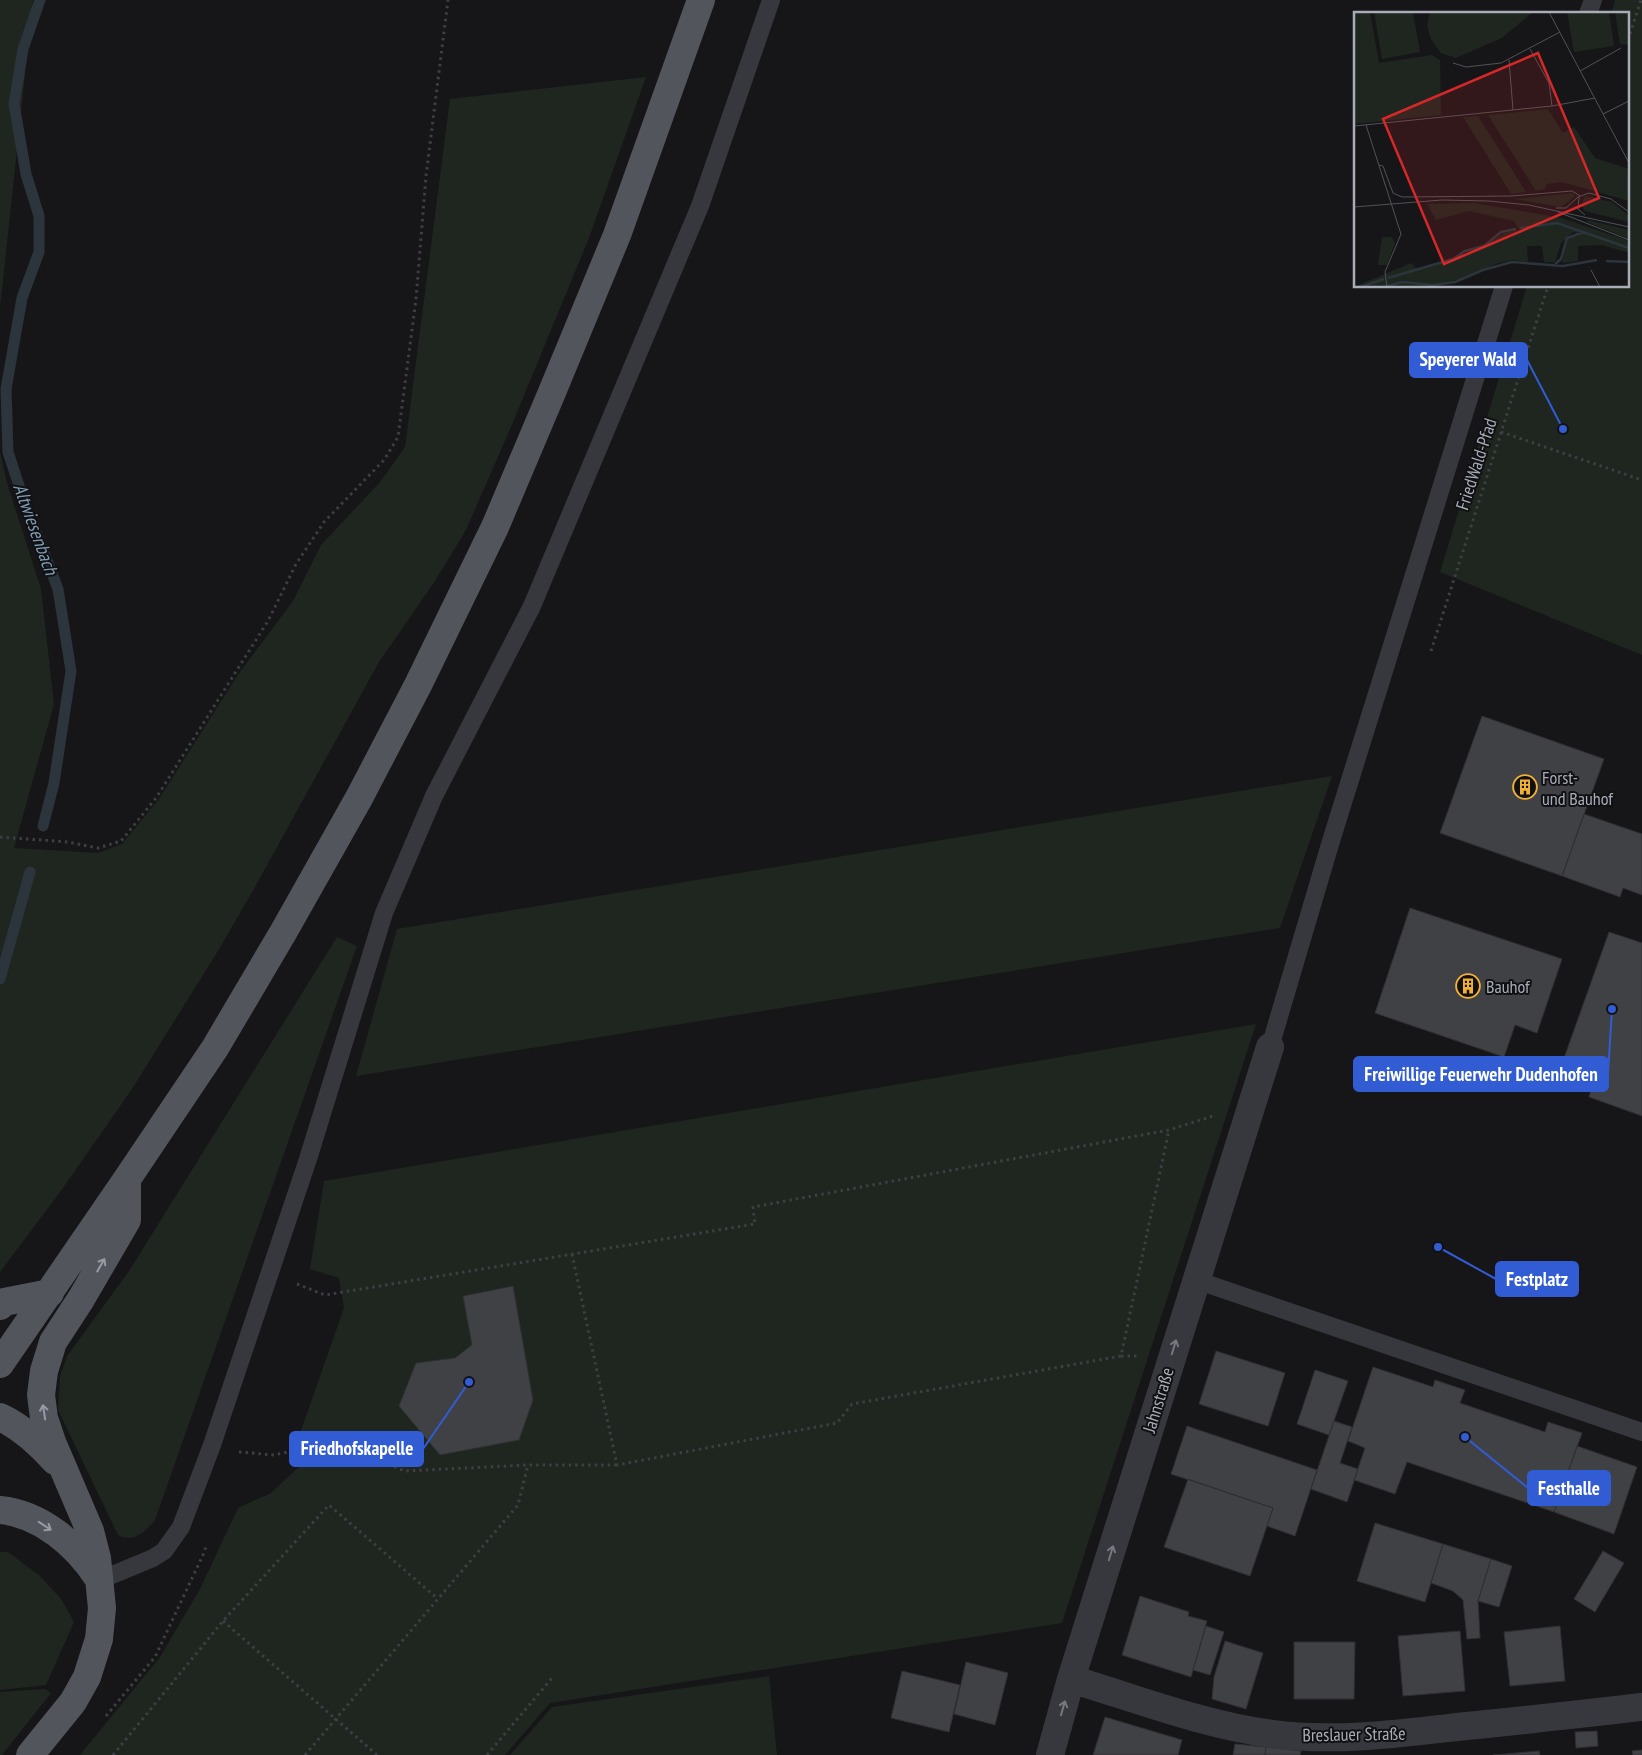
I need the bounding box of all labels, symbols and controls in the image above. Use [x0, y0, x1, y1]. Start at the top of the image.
inset map [1354, 12, 1630, 288]
callout: Speyerer Wald [1410, 343, 1527, 377]
text: Speyerer Wald [1420, 347, 1516, 371]
street label: FriedWald-Pfad [1450, 415, 1502, 513]
water label: Altwiesenbach [8, 480, 64, 579]
place label: Forst- und Bauhof [1542, 766, 1614, 810]
building icon: Forst- und Bauhof [1512, 774, 1538, 800]
building icon: Bauhof [1455, 973, 1481, 999]
place label: Bauhof [1486, 975, 1531, 998]
callout: Freiwillige Feuerwehr Dudenhofen [1354, 1057, 1608, 1091]
text: Freiwillige Feuerwehr Dudenhofen [1364, 1062, 1598, 1086]
one-way arrow [96, 1257, 106, 1272]
callout: Festplatz [1496, 1262, 1578, 1296]
text: Festplatz [1506, 1267, 1568, 1291]
one-way arrow [1170, 1340, 1180, 1356]
street label: Jahnstraße [1137, 1365, 1179, 1436]
one-way arrow [38, 1404, 48, 1420]
callout: Friedhofskapelle [290, 1432, 423, 1466]
text: Friedhofskapelle [301, 1436, 413, 1460]
callout: Festhalle [1528, 1471, 1610, 1505]
text: Festhalle [1538, 1476, 1600, 1500]
one-way arrow [38, 1521, 52, 1531]
one-way arrow [1106, 1545, 1116, 1561]
one-way arrow [1059, 1701, 1068, 1717]
street label: Breslauer Straße [1302, 1722, 1406, 1746]

